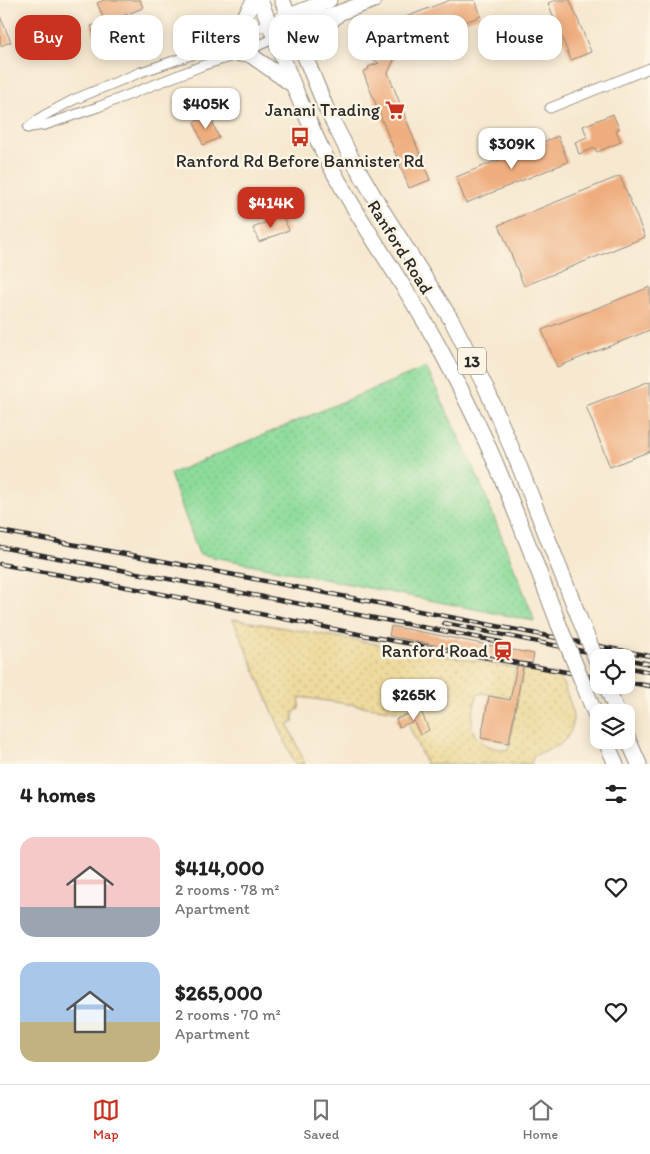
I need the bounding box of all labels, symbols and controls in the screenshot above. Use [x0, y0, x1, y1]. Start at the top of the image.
chip: Buy [15, 15, 81, 60]
chip: Rent [91, 15, 163, 60]
chip: Filters [173, 15, 259, 60]
chip: New [269, 15, 338, 60]
chip: Apartment [348, 15, 468, 60]
chip: House [478, 15, 562, 60]
pin: $405K [171, 88, 241, 130]
text: $405K [183, 94, 229, 113]
place label: Janani Trading [265, 99, 381, 121]
supermarket icon: Janani Trading [384, 99, 406, 121]
bus stop icon: Ranford Rd Before Bannister Rd [289, 126, 311, 148]
pin: $309K [477, 128, 547, 170]
text: $309K [489, 134, 535, 153]
place label: Ranford Rd Before Bannister Rd [176, 150, 424, 172]
pin: $414K [236, 186, 306, 229]
text: $414K [249, 193, 294, 212]
street label: Ranford Road [362, 196, 438, 298]
road number: 13 [458, 348, 486, 374]
place label: Ranford Road [381, 640, 488, 662]
station icon: Ranford Road [492, 640, 514, 662]
map controls [590, 649, 635, 749]
button: locate [590, 649, 635, 694]
pin: $265K [379, 678, 449, 721]
text: $265K [392, 685, 436, 704]
button: layers [590, 704, 635, 749]
icon: filters [602, 780, 630, 808]
text: 4 homes [20, 782, 96, 807]
text: $414,000 [175, 855, 264, 880]
icon: home [60, 857, 120, 917]
icon: heart [602, 873, 630, 901]
text: 2 rooms · 78 m² [175, 880, 280, 899]
text: Apartment [175, 899, 250, 918]
text: $265,000 [175, 980, 263, 1005]
icon: home [60, 982, 120, 1042]
icon: heart [602, 998, 630, 1026]
text: 2 rooms · 70 m² [175, 1005, 281, 1024]
text: Apartment [175, 1024, 250, 1043]
tab: Map [92, 1096, 120, 1143]
tab: Saved [303, 1096, 339, 1143]
tab: Home [523, 1096, 558, 1143]

